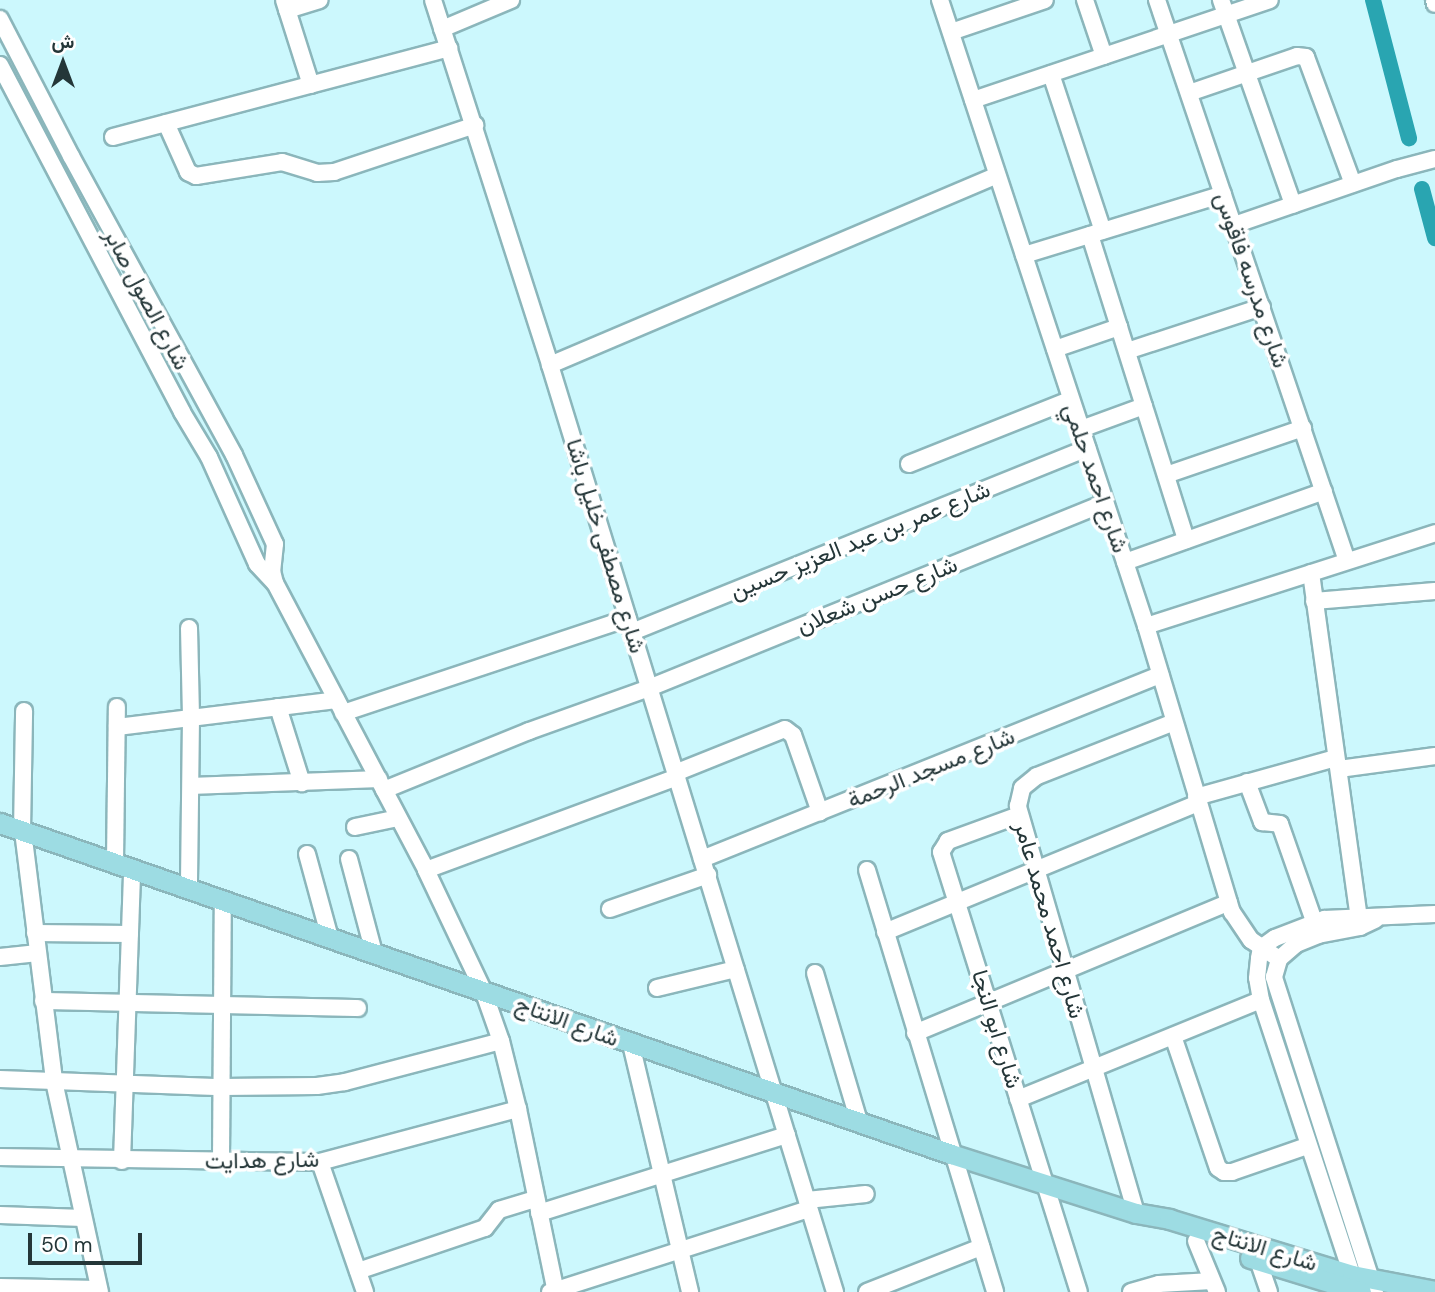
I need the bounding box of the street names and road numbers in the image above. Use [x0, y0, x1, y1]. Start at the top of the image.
street label: شارع مدرسه فاقوس [1209, 189, 1295, 371]
street label: شارع الصول صابر [98, 224, 196, 374]
street label: شارع احمد حلمي [1058, 400, 1134, 556]
street label: شارع مصطفى خليل باشا [560, 435, 652, 657]
street label: شارع عمر بن عبد العزيز حسين [726, 475, 994, 605]
street label: شارع حسن شعلان [793, 550, 961, 640]
street label: شارع مسجد الرحمة [843, 722, 1019, 814]
street label: شارع احمد محمد عامر [1009, 818, 1091, 1022]
street label: شارع ابو النجا [966, 967, 1028, 1091]
street label: شارع الانتاج [512, 990, 622, 1052]
street label: شارع هدايت [205, 1145, 319, 1175]
street label: شارع الانتاج [1210, 1219, 1320, 1277]

